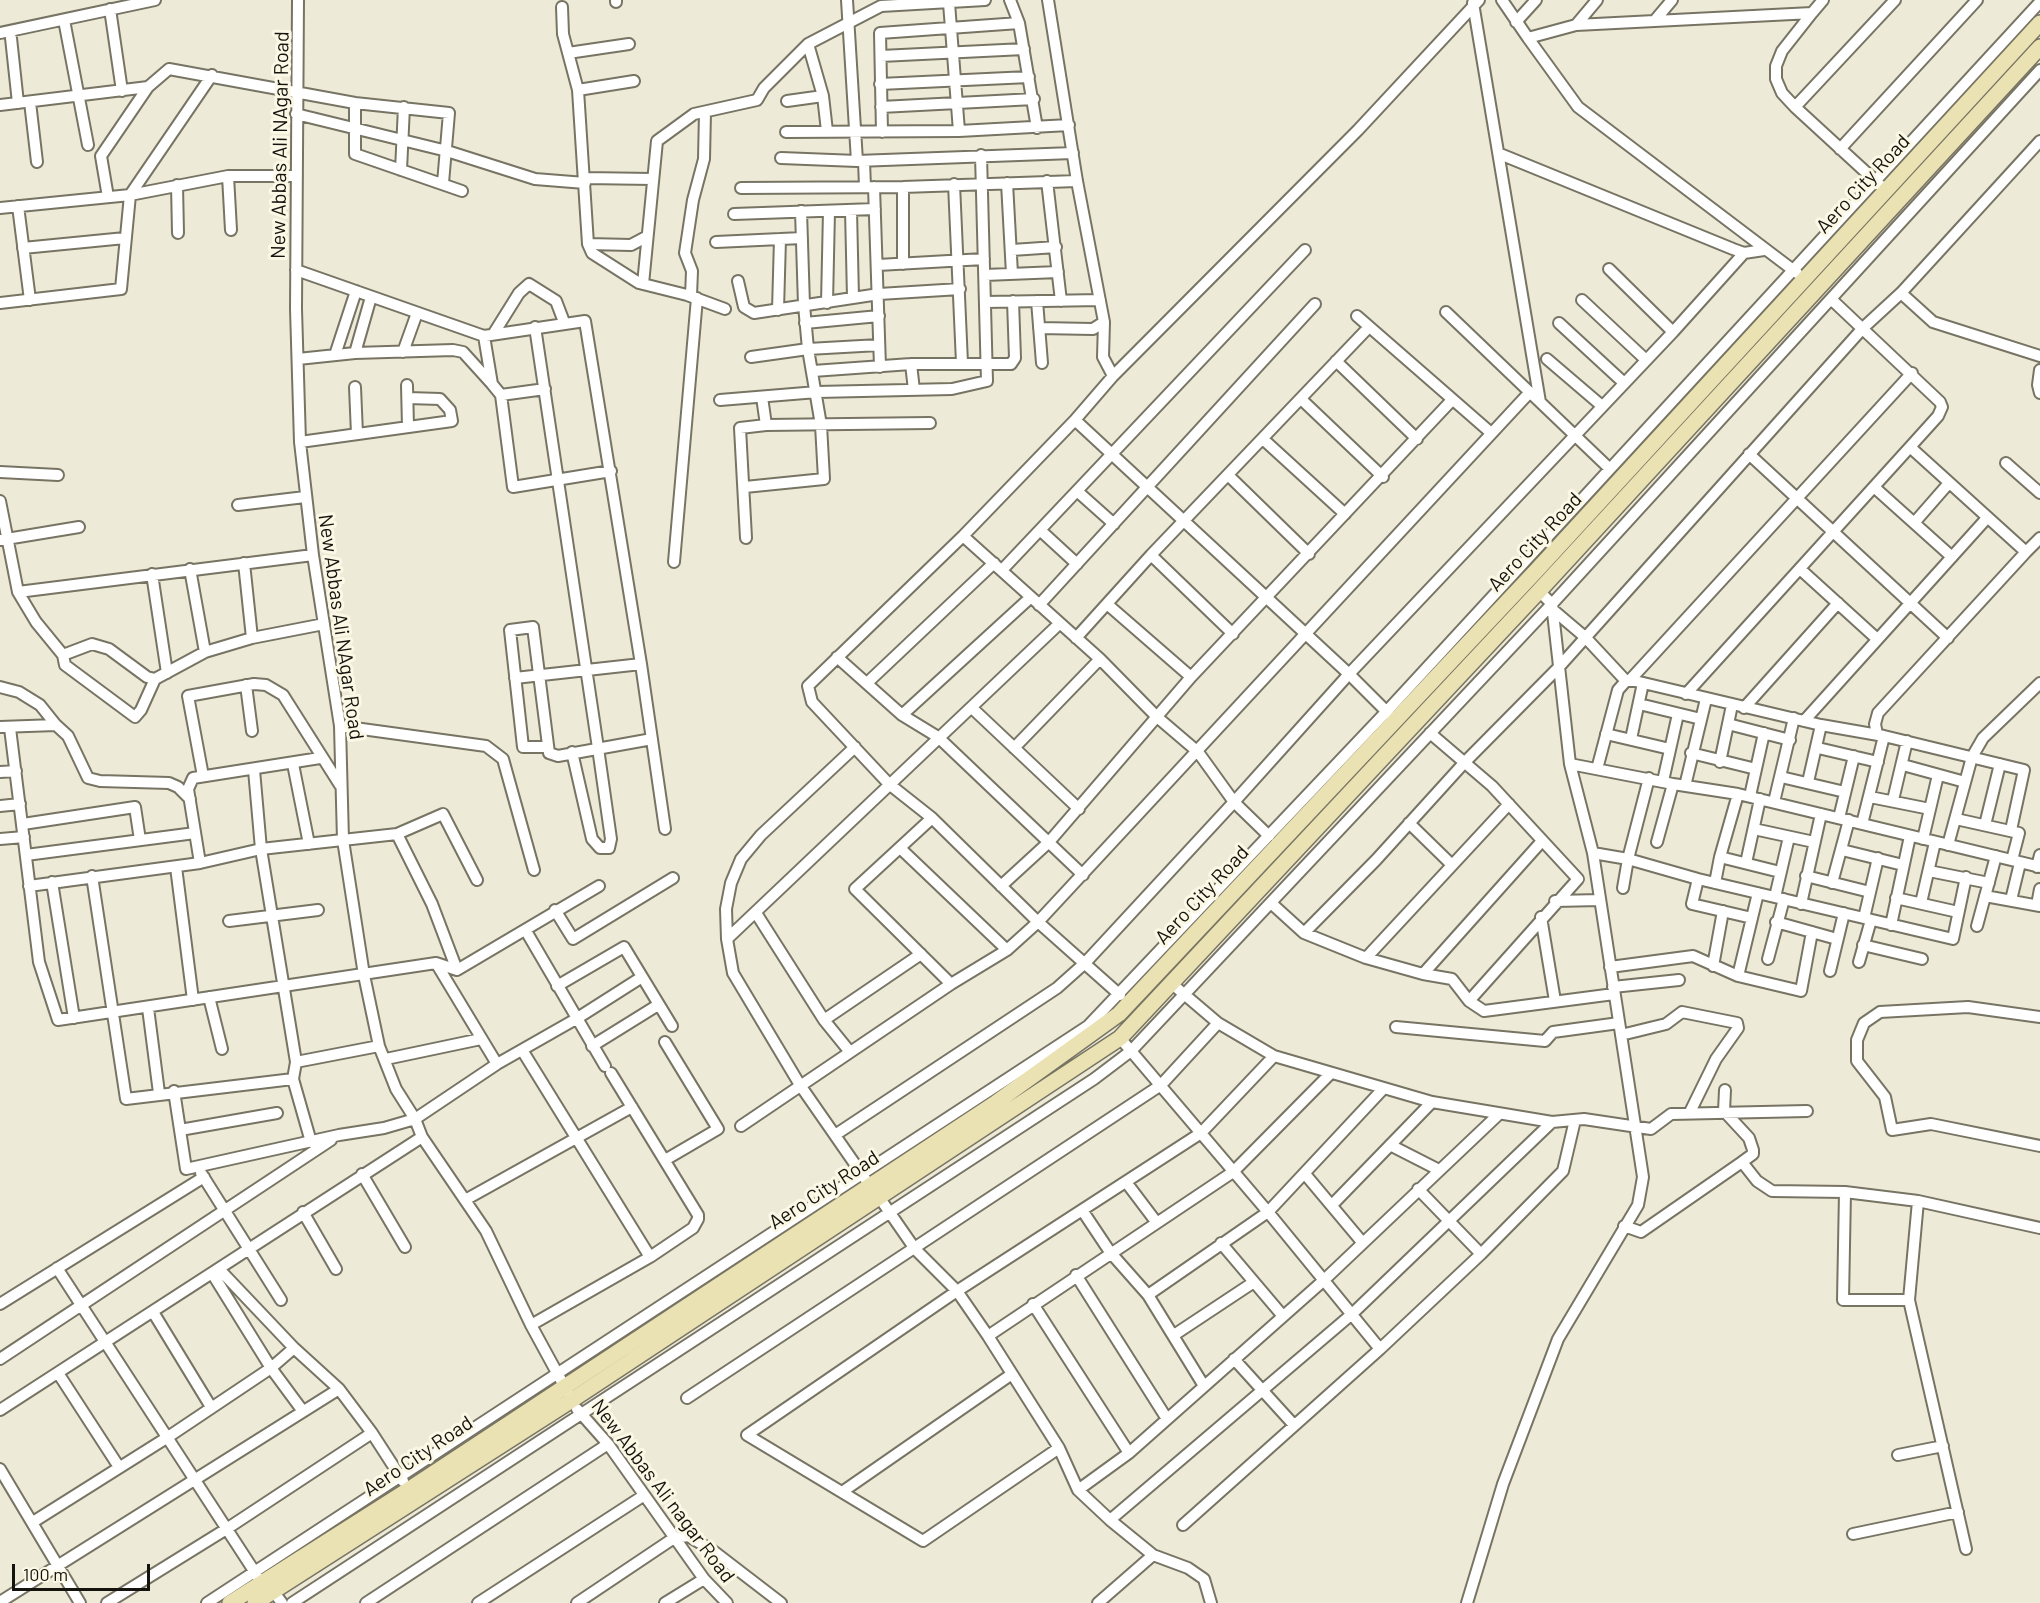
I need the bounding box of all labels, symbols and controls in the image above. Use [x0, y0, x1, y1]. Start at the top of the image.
street label: New Abbas Ali NAgar Road [266, 31, 294, 259]
street label: Aero City Road [1811, 130, 1915, 238]
street label: Aero City Road [1483, 488, 1587, 596]
street label: New Abbas Ali NAgar Road [313, 513, 369, 741]
street label: Aero City Road [1150, 841, 1254, 949]
street label: Aero City Road [764, 1145, 884, 1235]
street label: New Abbas Ali nagar Road [586, 1395, 740, 1587]
street label: Aero City Road [359, 1411, 477, 1501]
scale bar [15, 1552, 153, 1590]
text: 100 m [23, 1563, 68, 1585]

